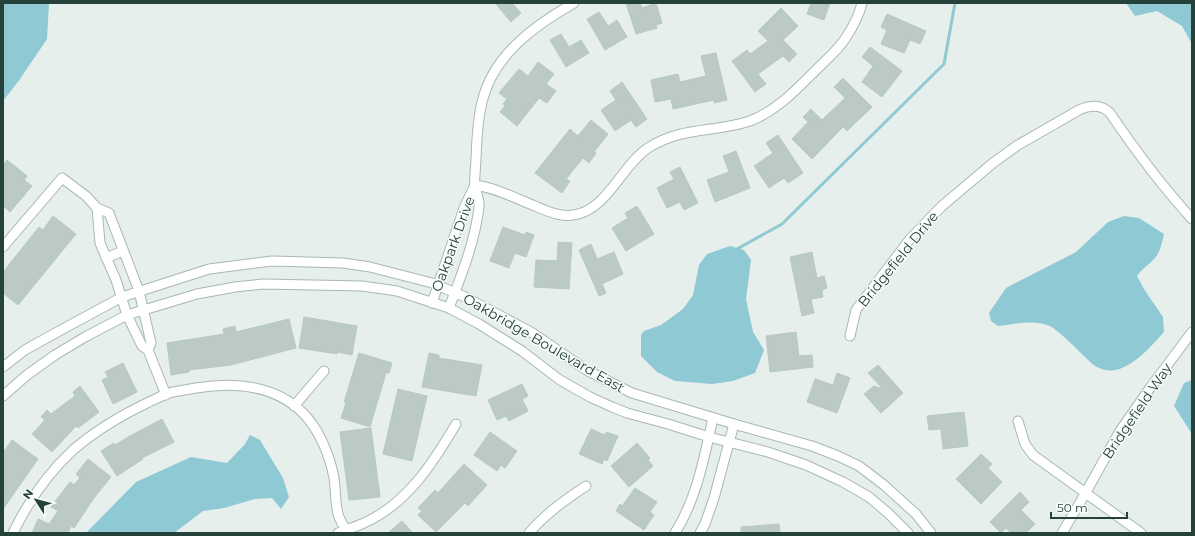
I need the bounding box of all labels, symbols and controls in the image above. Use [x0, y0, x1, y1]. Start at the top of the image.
street label: Oakpark Drive [427, 194, 479, 294]
street label: Bridgefield Drive [854, 208, 942, 310]
street label: Oakbridge Boulevard East [460, 289, 628, 397]
street label: Bridgefield Way [1098, 359, 1176, 462]
north arrow [16, 480, 56, 520]
text: N [20, 486, 36, 502]
scale bar [1051, 494, 1127, 520]
text: 50 m [1057, 500, 1088, 515]

